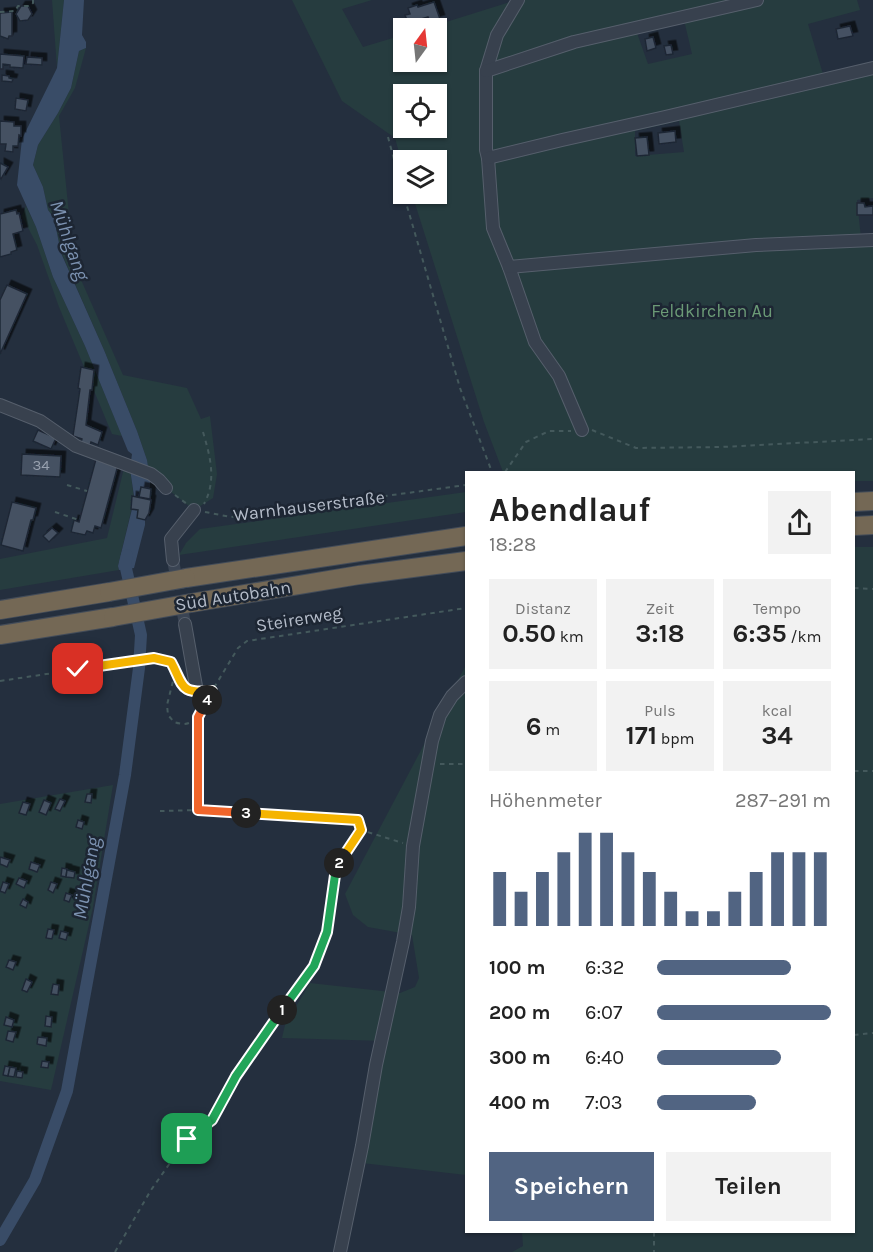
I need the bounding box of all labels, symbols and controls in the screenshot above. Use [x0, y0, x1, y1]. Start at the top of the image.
north arrow [393, 18, 447, 72]
map controls [393, 18, 447, 204]
button: locate [393, 84, 447, 138]
button: layers [393, 150, 447, 204]
water label: Mühlgang [45, 197, 94, 284]
park label: Feldkirchen Au [651, 300, 773, 322]
house number: 34 [32, 456, 50, 474]
street label: Warnhauserstraße [232, 486, 386, 526]
text: Abendlauf [489, 491, 650, 529]
button: share [768, 491, 831, 554]
text: 18:28 [489, 533, 536, 556]
street label: Süd Autobahn [174, 576, 292, 616]
text: Distanz [515, 599, 571, 618]
text: Zeit [646, 599, 674, 618]
text: Tempo [753, 599, 801, 618]
street label: Steirerweg [254, 601, 344, 637]
text: 0.50 [502, 618, 556, 649]
text: 3:18 [635, 618, 685, 649]
text: 6:35 [733, 618, 787, 649]
text: km [556, 627, 584, 646]
text: /km [787, 627, 821, 646]
pin [52, 643, 103, 694]
icon: check [61, 652, 94, 685]
pin: 4 [192, 685, 222, 715]
text: 4 [202, 690, 212, 709]
text: Puls [644, 701, 676, 720]
text: kcal [762, 701, 792, 720]
text: 6 [526, 711, 542, 742]
text: m [542, 720, 560, 739]
text: 171 [625, 720, 657, 751]
text: 34 [761, 720, 793, 751]
text: bpm [657, 729, 695, 748]
text: Höhenmeter [489, 789, 602, 812]
text: 287–291 m [735, 789, 831, 812]
pin: 3 [231, 798, 261, 828]
text: 3 [241, 803, 251, 822]
water label: Mühlgang [68, 834, 105, 921]
pin: 2 [324, 848, 354, 878]
text: 2 [334, 853, 344, 872]
text: 100 m [489, 956, 545, 979]
text: 6:32 [585, 956, 624, 979]
pin: 1 [267, 995, 297, 1025]
text: 1 [279, 1000, 285, 1019]
text: 200 m [489, 1001, 550, 1024]
text: 6:07 [585, 1001, 622, 1024]
text: 300 m [489, 1046, 551, 1069]
text: 6:40 [585, 1046, 624, 1069]
text: 400 m [489, 1091, 550, 1114]
text: 7:03 [585, 1091, 623, 1114]
pin [161, 1113, 212, 1164]
icon: arrive [170, 1122, 203, 1155]
button: Speichern [489, 1152, 654, 1221]
button: Teilen [666, 1152, 831, 1221]

